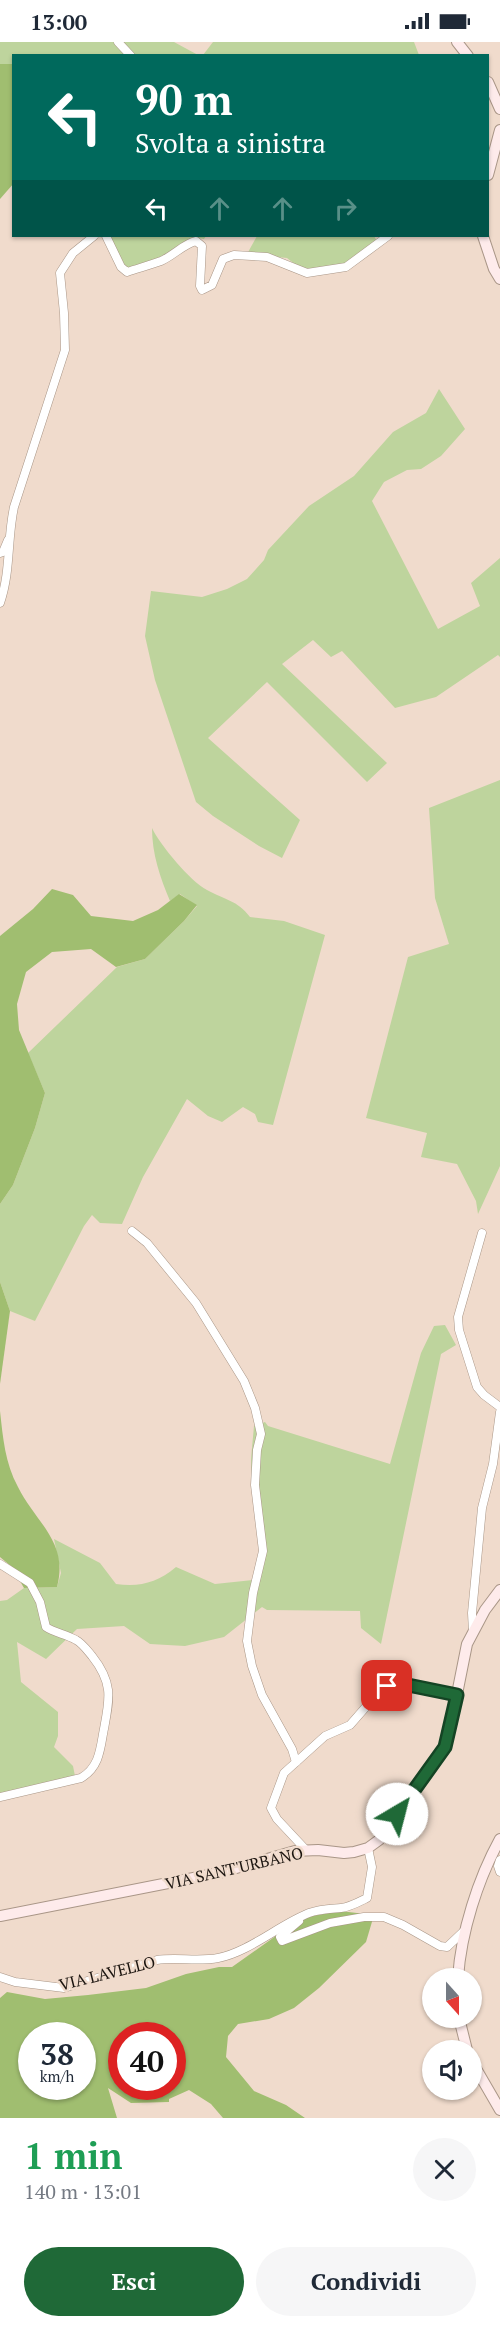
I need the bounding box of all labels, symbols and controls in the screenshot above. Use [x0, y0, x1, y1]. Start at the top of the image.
text: 13:00 [30, 7, 87, 36]
text: 90 m [135, 71, 233, 127]
icon: left [36, 78, 114, 156]
text: Svolta a sinistra [135, 125, 326, 161]
icon: left [140, 192, 173, 225]
icon: ahead [203, 192, 236, 225]
icon: ahead [266, 192, 299, 225]
icon: right [329, 192, 362, 225]
pin [361, 1660, 412, 1711]
icon: arrive [370, 1669, 403, 1702]
position arrow [365, 1782, 429, 1846]
street label: VIA SANT'URBANO [163, 1841, 305, 1895]
street label: VIA LAVELLO [57, 1950, 157, 1996]
north arrow [422, 1968, 482, 2028]
map controls [422, 1968, 482, 2100]
speed limit sign: 40 [108, 2022, 186, 2100]
text: 38 [40, 2034, 74, 2074]
button: sound [422, 2040, 482, 2100]
text: km/h [40, 2066, 74, 2086]
text: 1 min [24, 2132, 122, 2179]
button: close [413, 2138, 476, 2201]
text: 140 m · 13:01 [24, 2178, 142, 2205]
button: Esci [24, 2247, 244, 2316]
button: Condividi [256, 2247, 476, 2316]

